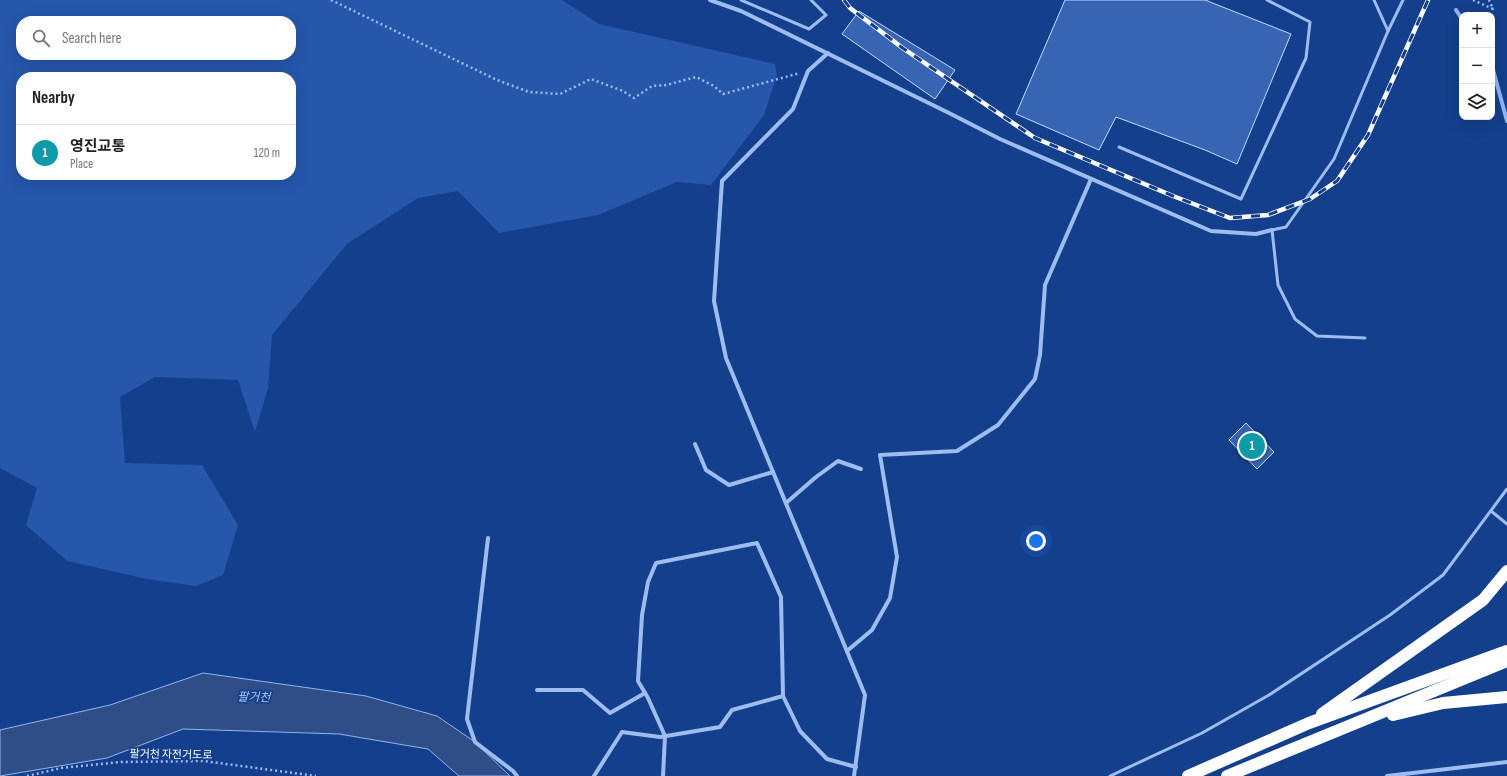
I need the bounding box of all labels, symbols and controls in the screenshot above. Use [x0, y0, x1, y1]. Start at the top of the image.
map controls [1459, 12, 1495, 120]
button: + [1459, 12, 1495, 48]
search box [16, 16, 296, 60]
icon: search [30, 27, 52, 49]
text: Search here [62, 29, 122, 48]
button: − [1459, 48, 1495, 84]
button: layers [1459, 84, 1495, 120]
text: Nearby [32, 88, 75, 108]
text: 영진교통 [70, 137, 125, 156]
text: 1 [42, 145, 48, 161]
text: 120 m [254, 145, 280, 161]
text: Place [70, 156, 93, 172]
pin: 1 [1239, 431, 1265, 461]
your location [1026, 531, 1046, 551]
water label: 팔거천 [237, 689, 273, 706]
street label: 팔거천 자전거도로 [130, 747, 212, 762]

